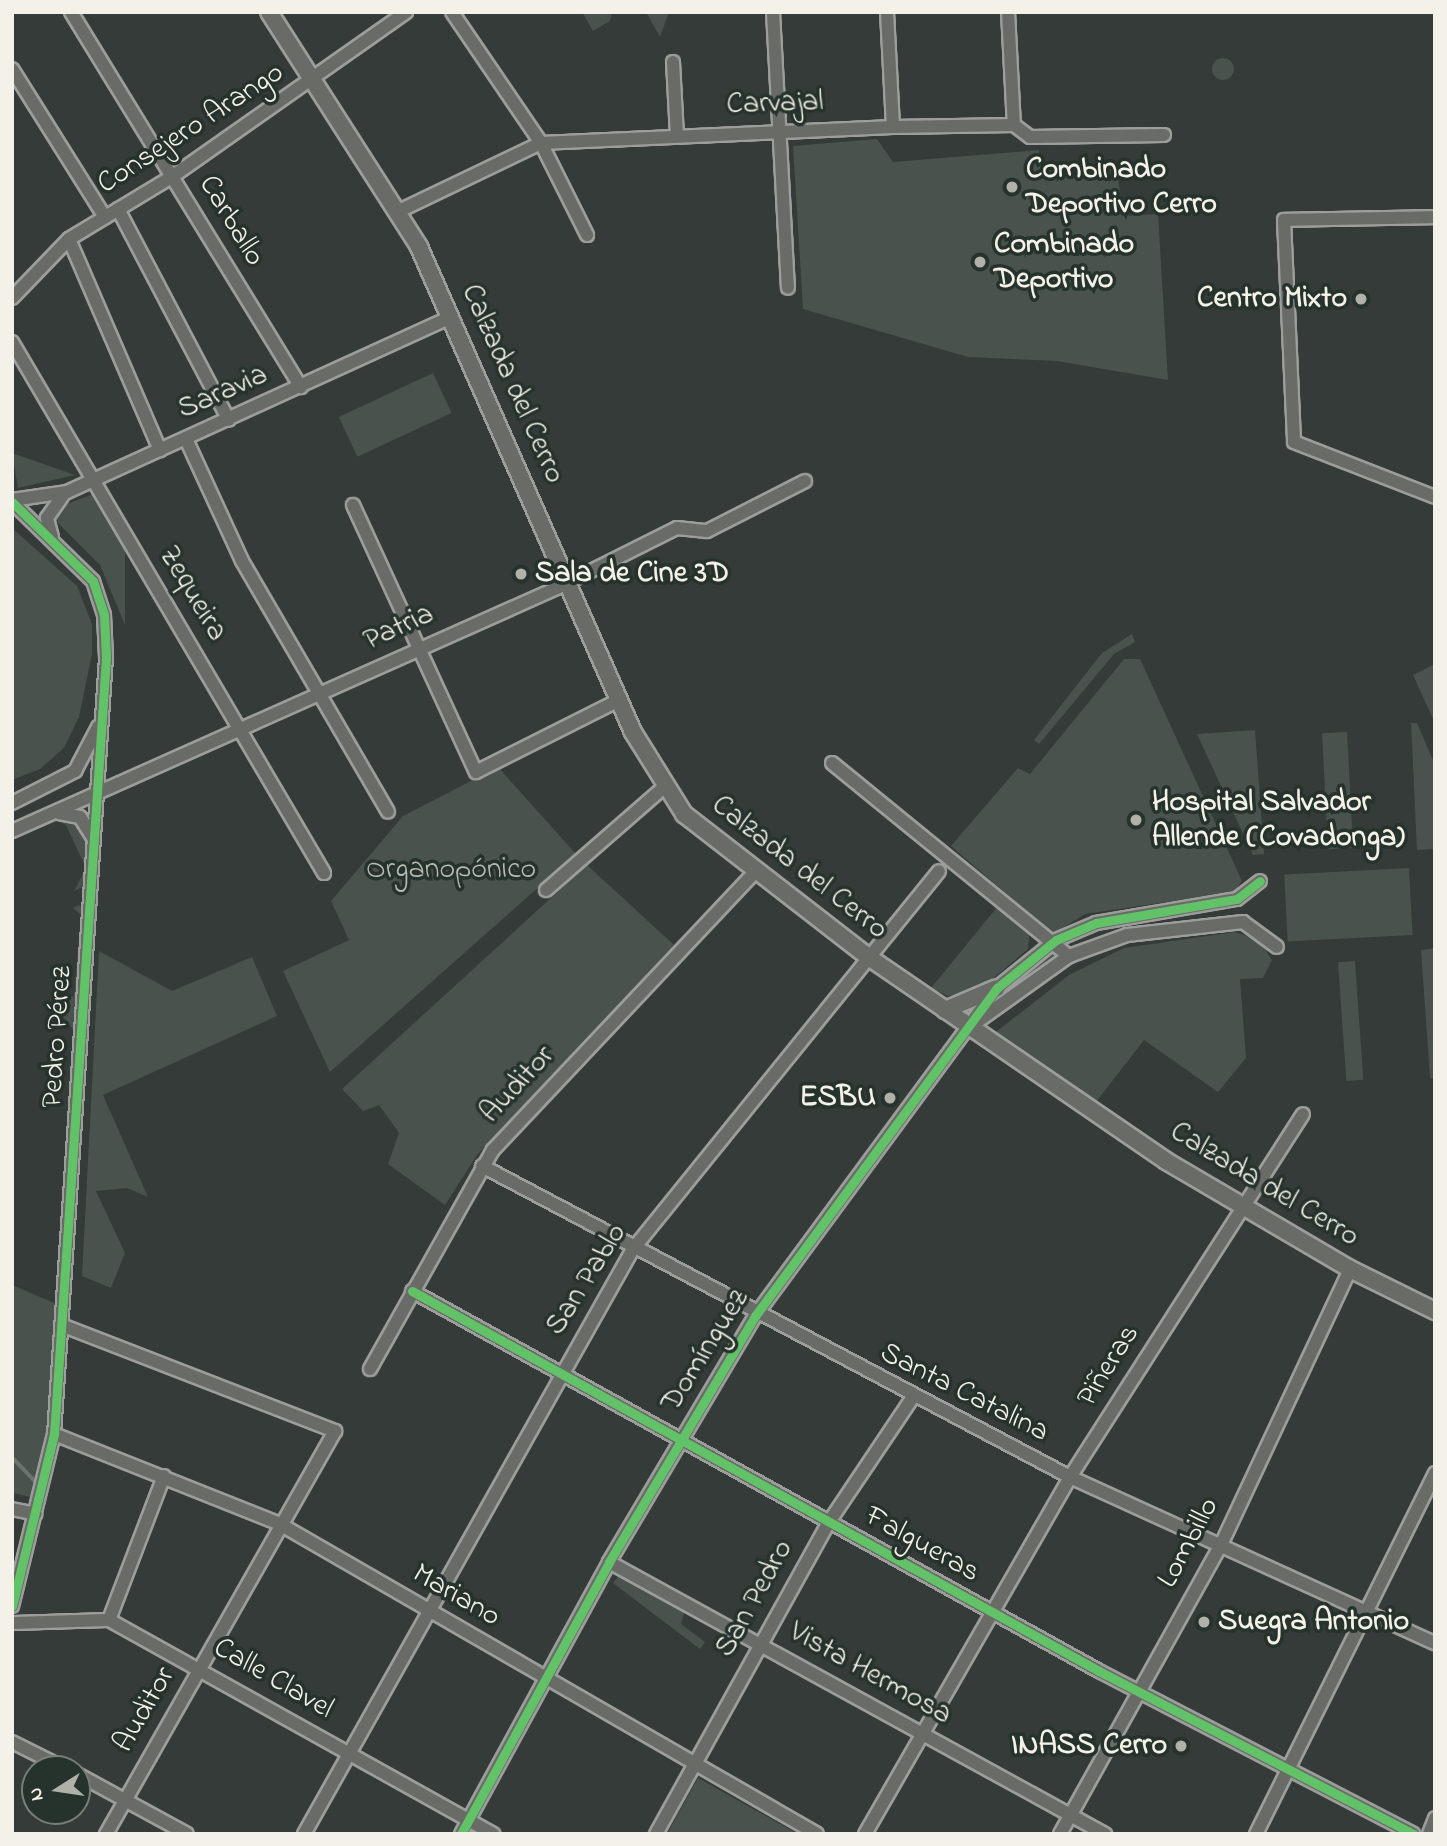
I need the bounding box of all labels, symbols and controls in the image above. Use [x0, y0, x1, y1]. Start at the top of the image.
street label: Consejero Arango [91, 55, 291, 203]
street label: Carvajal [726, 84, 824, 124]
place label: Combinado Deportivo Cerro [1026, 152, 1217, 222]
street label: Carballo [190, 169, 272, 273]
marker: Combinado Deportivo Cerro [1004, 179, 1020, 195]
place label: Combinado Deportivo [994, 227, 1134, 298]
marker: Combinado Deportivo [972, 254, 988, 270]
street label: Calzada del Cerro [452, 279, 572, 489]
place label: Centro Mixto [1197, 281, 1347, 317]
marker: Centro Mixto [1353, 291, 1369, 307]
street label: Saravia [173, 357, 273, 429]
street label: Zequeira [150, 540, 234, 648]
place label: Sala de Cine 3D [535, 556, 729, 592]
marker: Sala de Cine 3D [513, 566, 529, 582]
street label: Patria [358, 597, 440, 659]
place label: Hospital Salvador Allende (Covadonga) [1152, 785, 1405, 856]
street label: Calzada del Cerro [704, 788, 894, 948]
marker: Hospital Salvador Allende (Covadonga) [1126, 810, 1146, 830]
park label: Organopónico [366, 852, 536, 888]
street label: Pedro Pérez [35, 965, 81, 1109]
street label: Auditor [473, 1039, 563, 1131]
place label: ESBU [799, 1080, 876, 1116]
marker: ESBU [882, 1090, 898, 1106]
street label: Calzada del Cerro [1163, 1114, 1365, 1256]
street label: San Pablo [539, 1217, 635, 1343]
street label: Domínguez [654, 1283, 758, 1419]
street label: Piñeras [1070, 1318, 1148, 1414]
street label: Santa Catalina [874, 1335, 1054, 1451]
street label: Lombillo [1150, 1492, 1228, 1594]
street label: Falgueras [858, 1499, 986, 1591]
street label: San Pedro [708, 1534, 802, 1664]
street label: Mariano [406, 1556, 506, 1636]
place label: Suegra Antonio [1218, 1604, 1409, 1640]
street label: Vista Hermosa [782, 1614, 958, 1734]
marker: Suegra Antonio [1196, 1614, 1212, 1630]
street label: Calle Clavel [207, 1630, 339, 1728]
street label: Auditor [106, 1661, 184, 1759]
place label: INASS Cerro [1011, 1728, 1167, 1764]
marker: INASS Cerro [1173, 1738, 1189, 1754]
north arrow [21, 1755, 91, 1825]
text: N [22, 1785, 51, 1803]

